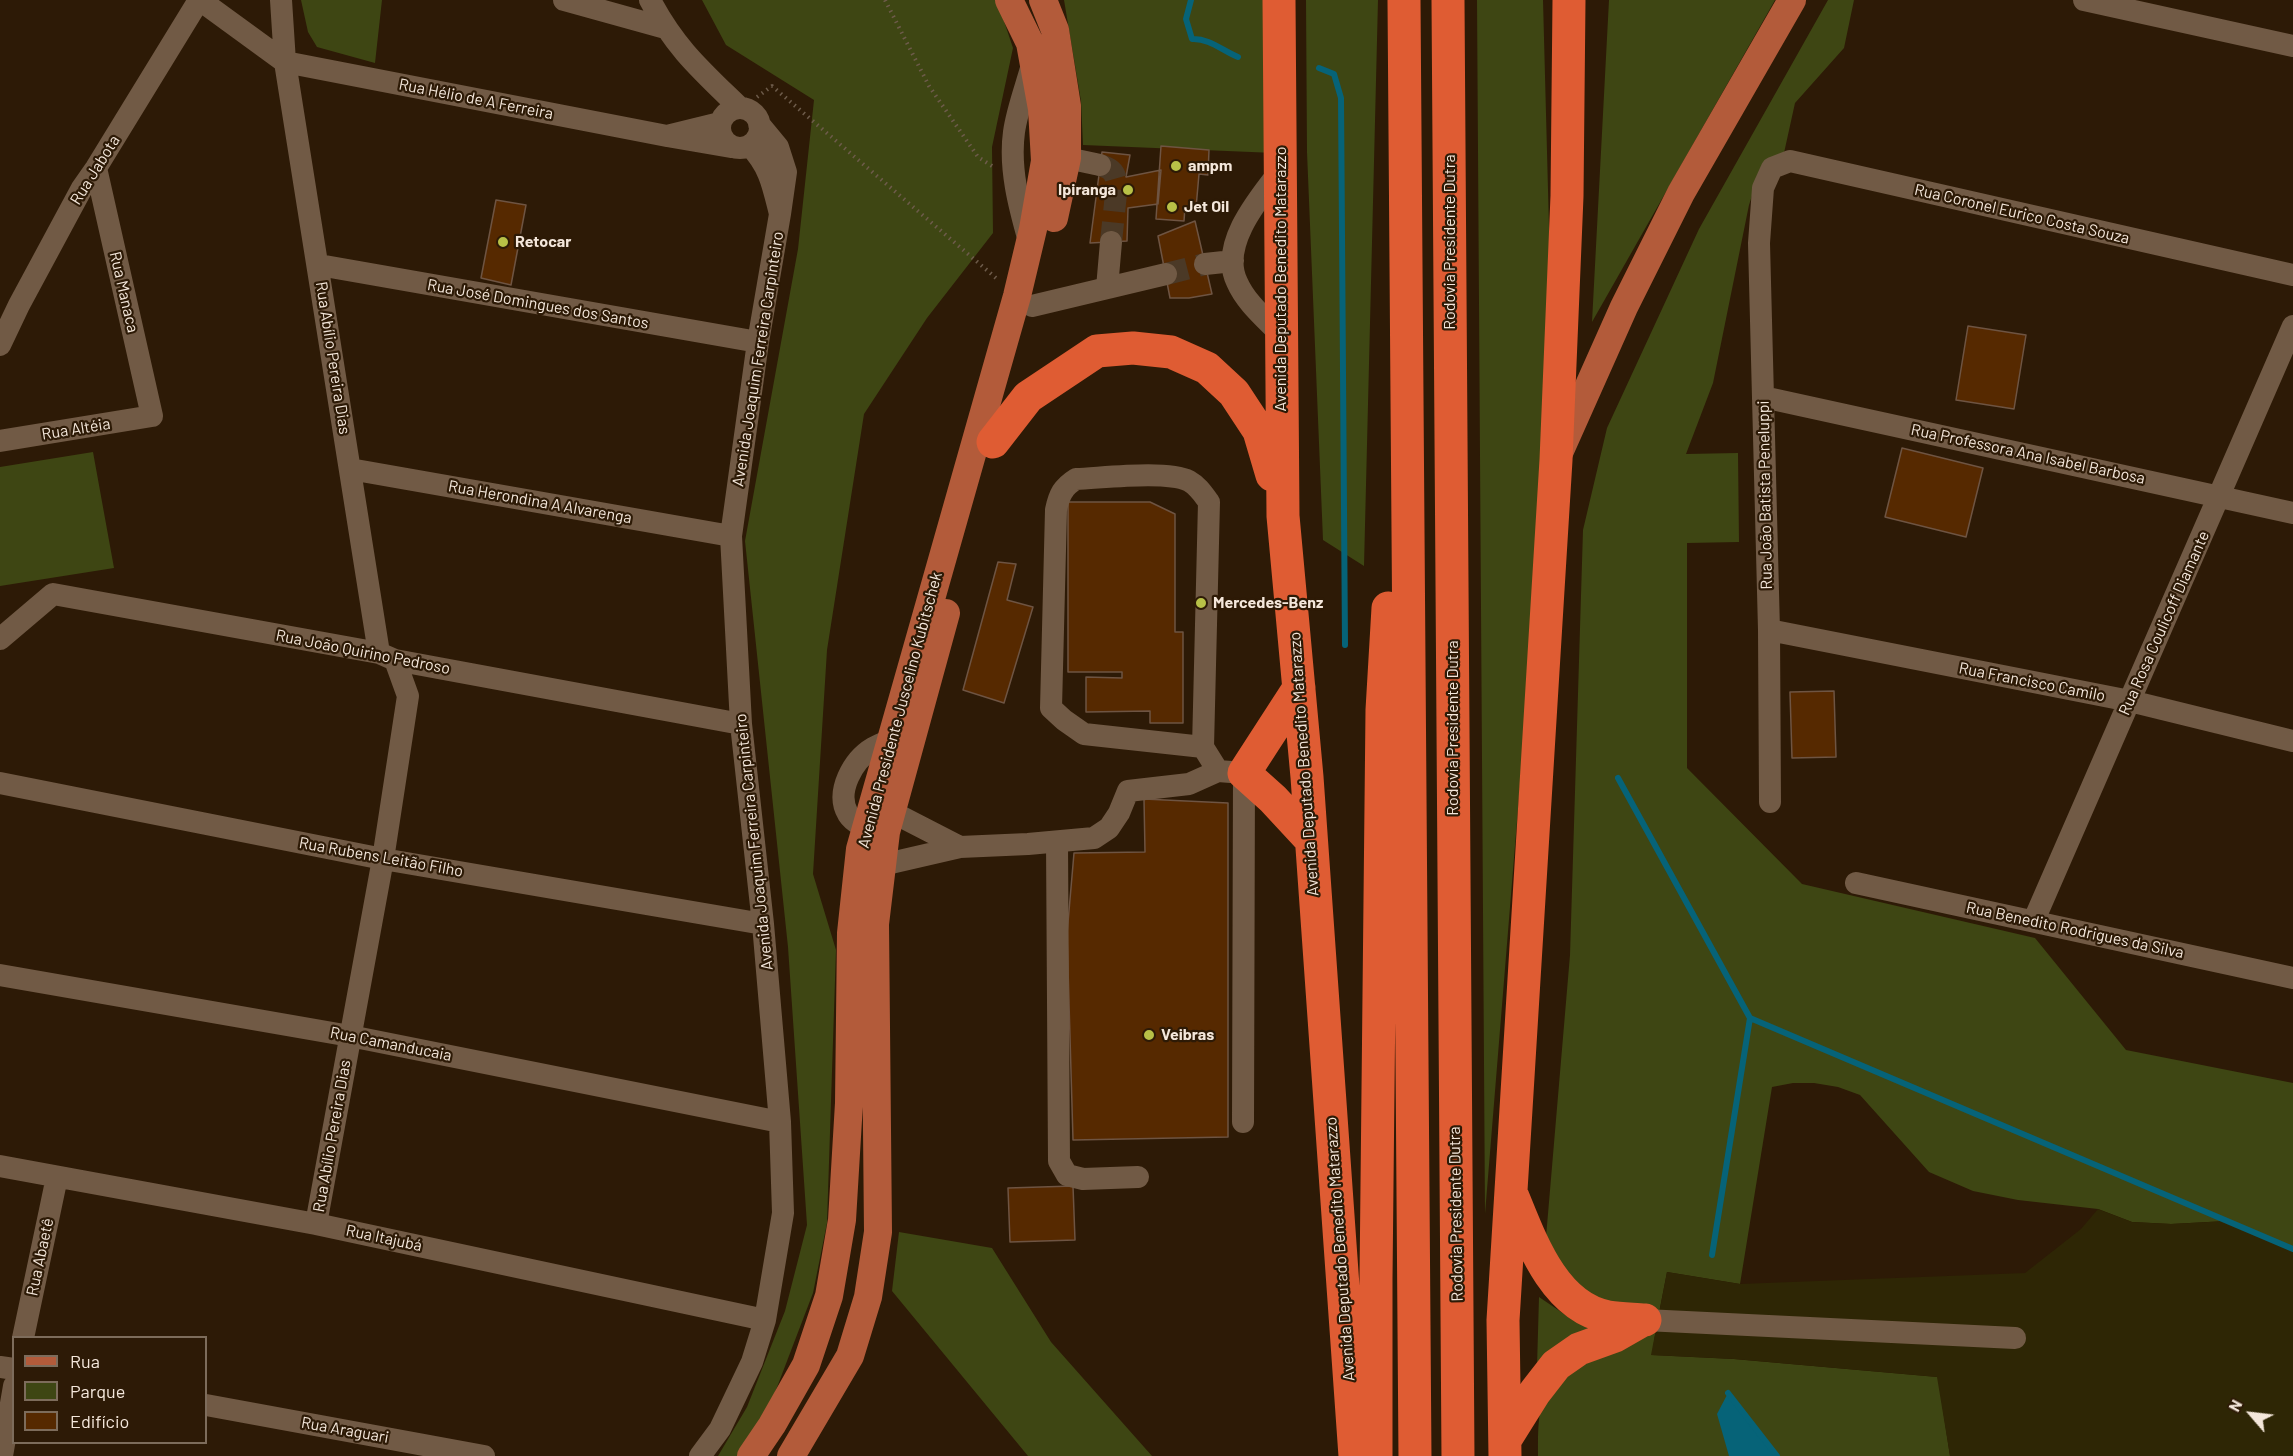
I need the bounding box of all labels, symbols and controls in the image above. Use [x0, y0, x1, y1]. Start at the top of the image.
street label: Rua Hélio de A Ferreira [397, 75, 555, 123]
street label: Rua Jabota [66, 132, 124, 208]
street label: Avenida Deputado Benedito Matarazzo [1271, 147, 1291, 411]
street label: Rodovia Presidente Dutra [1440, 154, 1460, 330]
place label: ampm [1188, 156, 1232, 176]
marker: ampm [1169, 159, 1183, 173]
place label: Ipiranga [1058, 180, 1116, 200]
street label: Rua Coronel Eurico Costa Souza [1913, 180, 2131, 248]
marker: Ipiranga [1121, 183, 1135, 197]
place label: Jet Oil [1184, 197, 1229, 217]
marker: Jet Oil [1165, 200, 1179, 214]
street label: Avenida Joaquim Ferreira Carpinteiro [728, 230, 788, 488]
place label: Retocar [515, 232, 571, 252]
marker: Retocar [496, 235, 510, 249]
street label: Rua Manaca [105, 250, 143, 334]
street label: Rua José Domingues dos Santos [426, 275, 650, 333]
street label: Rua Abílio Pereira Dias [311, 280, 355, 436]
street label: Rua João Batista Peneluppi [1754, 400, 1776, 590]
street label: Rua Altéia [40, 414, 112, 444]
street label: Rua Professora Ana Isabel Barbosa [1909, 420, 2147, 488]
street label: Rua Herondina A Alvarenga [447, 476, 633, 528]
street label: Rua Rosa Coulicoff Diamante [2115, 528, 2213, 718]
street label: Avenida Presidente Juscelino Kubitschek [854, 570, 946, 850]
place label: Mercedes-Benz [1213, 593, 1323, 613]
marker: Mercedes-Benz [1194, 596, 1208, 610]
street label: Rua João Quirino Pedroso [274, 626, 452, 678]
street label: Avenida Deputado Benedito Matarazzo [1285, 631, 1323, 897]
street label: Rodovia Presidente Dutra [1443, 640, 1463, 816]
street label: Rua Francisco Camilo [1957, 658, 2107, 706]
street label: Avenida Joaquim Ferreira Carpinteiro [731, 713, 777, 971]
street label: Rua Rubens Leitão Filho [297, 833, 465, 881]
street label: Rua Benedito Rodrigues da Silva [1964, 898, 2186, 962]
street label: Rua Camanducaia [329, 1023, 453, 1065]
place label: Veibras [1161, 1025, 1214, 1045]
marker: Veibras [1142, 1028, 1156, 1042]
street label: Rua Abílio Pereira Dias [309, 1058, 355, 1214]
street label: Avenida Deputado Benedito Matarazzo [1321, 1116, 1359, 1382]
street label: Rodovia Presidente Dutra [1445, 1126, 1467, 1302]
street label: Rua Abaetê [22, 1216, 58, 1298]
street label: Rua Itajubá [344, 1221, 424, 1255]
legend [12, 1336, 207, 1444]
text: Rua [70, 1350, 100, 1372]
text: Parque [70, 1380, 125, 1402]
north arrow [2221, 1384, 2281, 1444]
text: N [2224, 1396, 2246, 1414]
text: Edifício [70, 1410, 129, 1432]
street label: Rua Araguari [300, 1413, 390, 1447]

